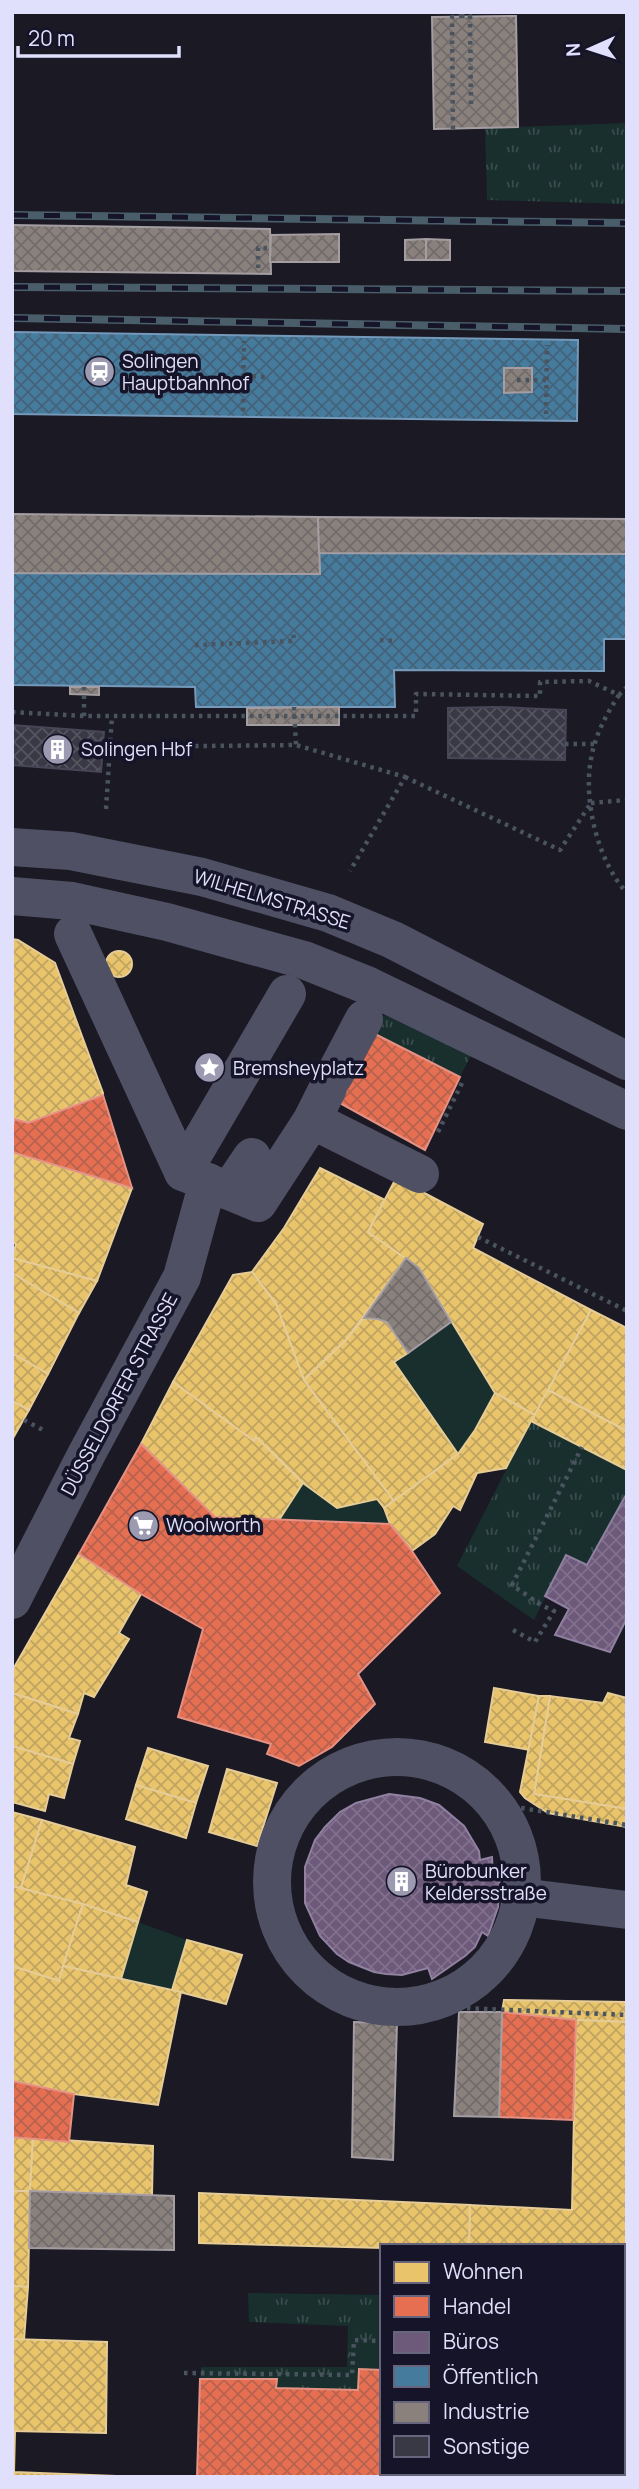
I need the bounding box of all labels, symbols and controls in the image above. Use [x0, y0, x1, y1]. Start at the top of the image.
scale bar [18, 14, 178, 58]
north arrow [555, 14, 625, 84]
text: 20 m [28, 24, 75, 52]
text: N [560, 42, 586, 57]
place label: Solingen Hauptbahnhof [122, 348, 250, 396]
station icon: Solingen Hauptbahnhof [82, 355, 116, 389]
building icon: Solingen Hbf [41, 732, 75, 766]
place label: Solingen Hbf [81, 736, 193, 762]
street label: WILHELMSTRASSE [190, 863, 354, 935]
place icon: Bremsheyplatz [193, 1051, 227, 1085]
place label: Bremsheyplatz [233, 1055, 364, 1081]
street label: DÜSSELDORFER STRASSE [55, 1288, 183, 1500]
supermarket icon: Woolworth [126, 1508, 160, 1542]
place label: Woolworth [166, 1512, 261, 1538]
place label: Bürobunker Keldersstraße [425, 1858, 547, 1906]
building icon: Bürobunker Keldersstraße [385, 1865, 419, 1899]
legend [380, 2244, 625, 2475]
text: Wohnen [443, 2257, 523, 2285]
text: Handel [443, 2292, 511, 2320]
text: Büros [443, 2327, 499, 2355]
text: Öffentlich [443, 2362, 538, 2390]
text: Industrie [443, 2397, 529, 2425]
text: Sonstige [443, 2432, 530, 2460]

